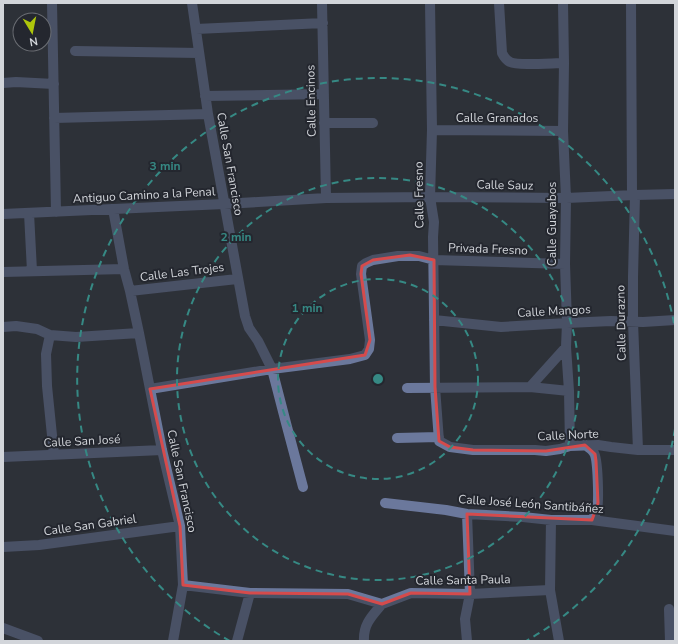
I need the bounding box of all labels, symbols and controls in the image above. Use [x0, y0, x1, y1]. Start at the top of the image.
north arrow [12, 12, 52, 52]
text: N [28, 33, 39, 49]
street label: Calle Encinos [302, 65, 320, 137]
street label: Calle Granados [456, 110, 539, 126]
street label: Calle San Francisco [213, 111, 247, 217]
text: 3 min [149, 158, 181, 174]
street label: Calle Fresno [410, 161, 428, 229]
street label: Calle Sauz [476, 177, 534, 194]
street label: Calle Guayabos [544, 182, 560, 266]
street label: Antiguo Camino a la Penal [72, 183, 216, 207]
text: 2 min [220, 229, 252, 245]
street label: Privada Fresno [448, 240, 528, 258]
street label: Calle Las Trojes [139, 259, 225, 285]
street label: Calle Durazno [612, 285, 630, 361]
text: 1 min [291, 300, 323, 316]
street label: Calle Mangos [517, 301, 591, 321]
centre of rings [371, 372, 385, 386]
street label: Calle Norte [537, 425, 599, 445]
street label: Calle San Francisco [163, 428, 201, 534]
street label: Calle San José [43, 431, 121, 451]
street label: Calle José León Santibáñez [458, 491, 605, 517]
street label: Calle San Gabriel [43, 511, 138, 539]
street label: Calle Santa Paula [415, 571, 511, 589]

